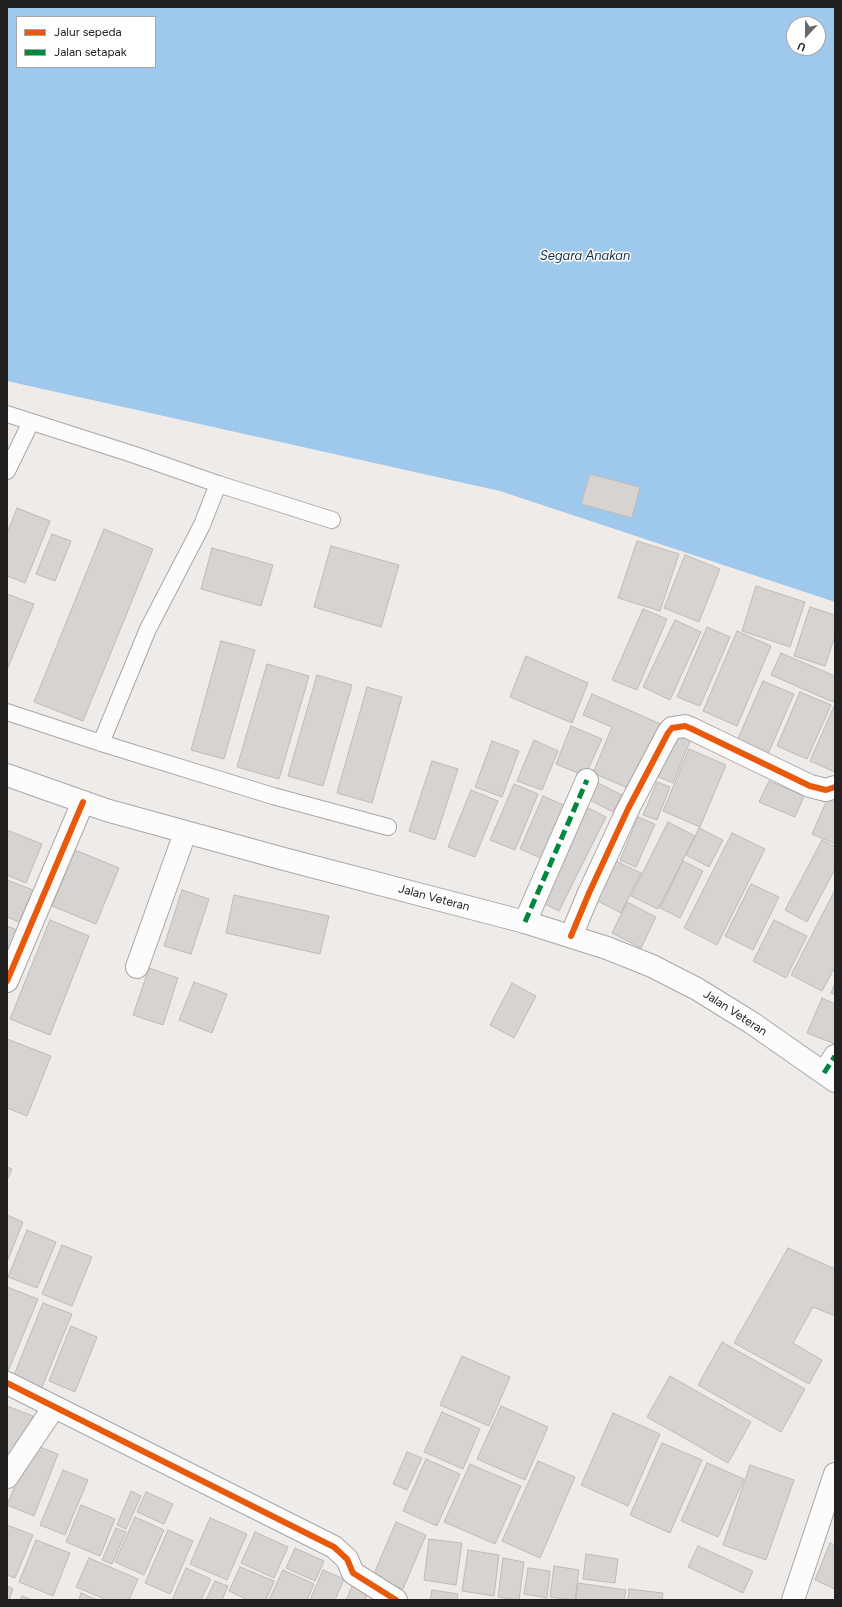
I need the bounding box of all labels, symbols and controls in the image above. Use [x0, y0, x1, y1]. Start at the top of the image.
legend [16, 16, 156, 68]
north arrow [786, 16, 826, 56]
text: Jalur sepeda [54, 25, 122, 39]
text: U [796, 39, 808, 54]
text: Jalan setapak [54, 45, 127, 59]
water label: Segara Anakan [540, 248, 630, 264]
street label: Jalan Veteran [397, 882, 471, 914]
street label: Jalan Veteran [700, 987, 770, 1039]

